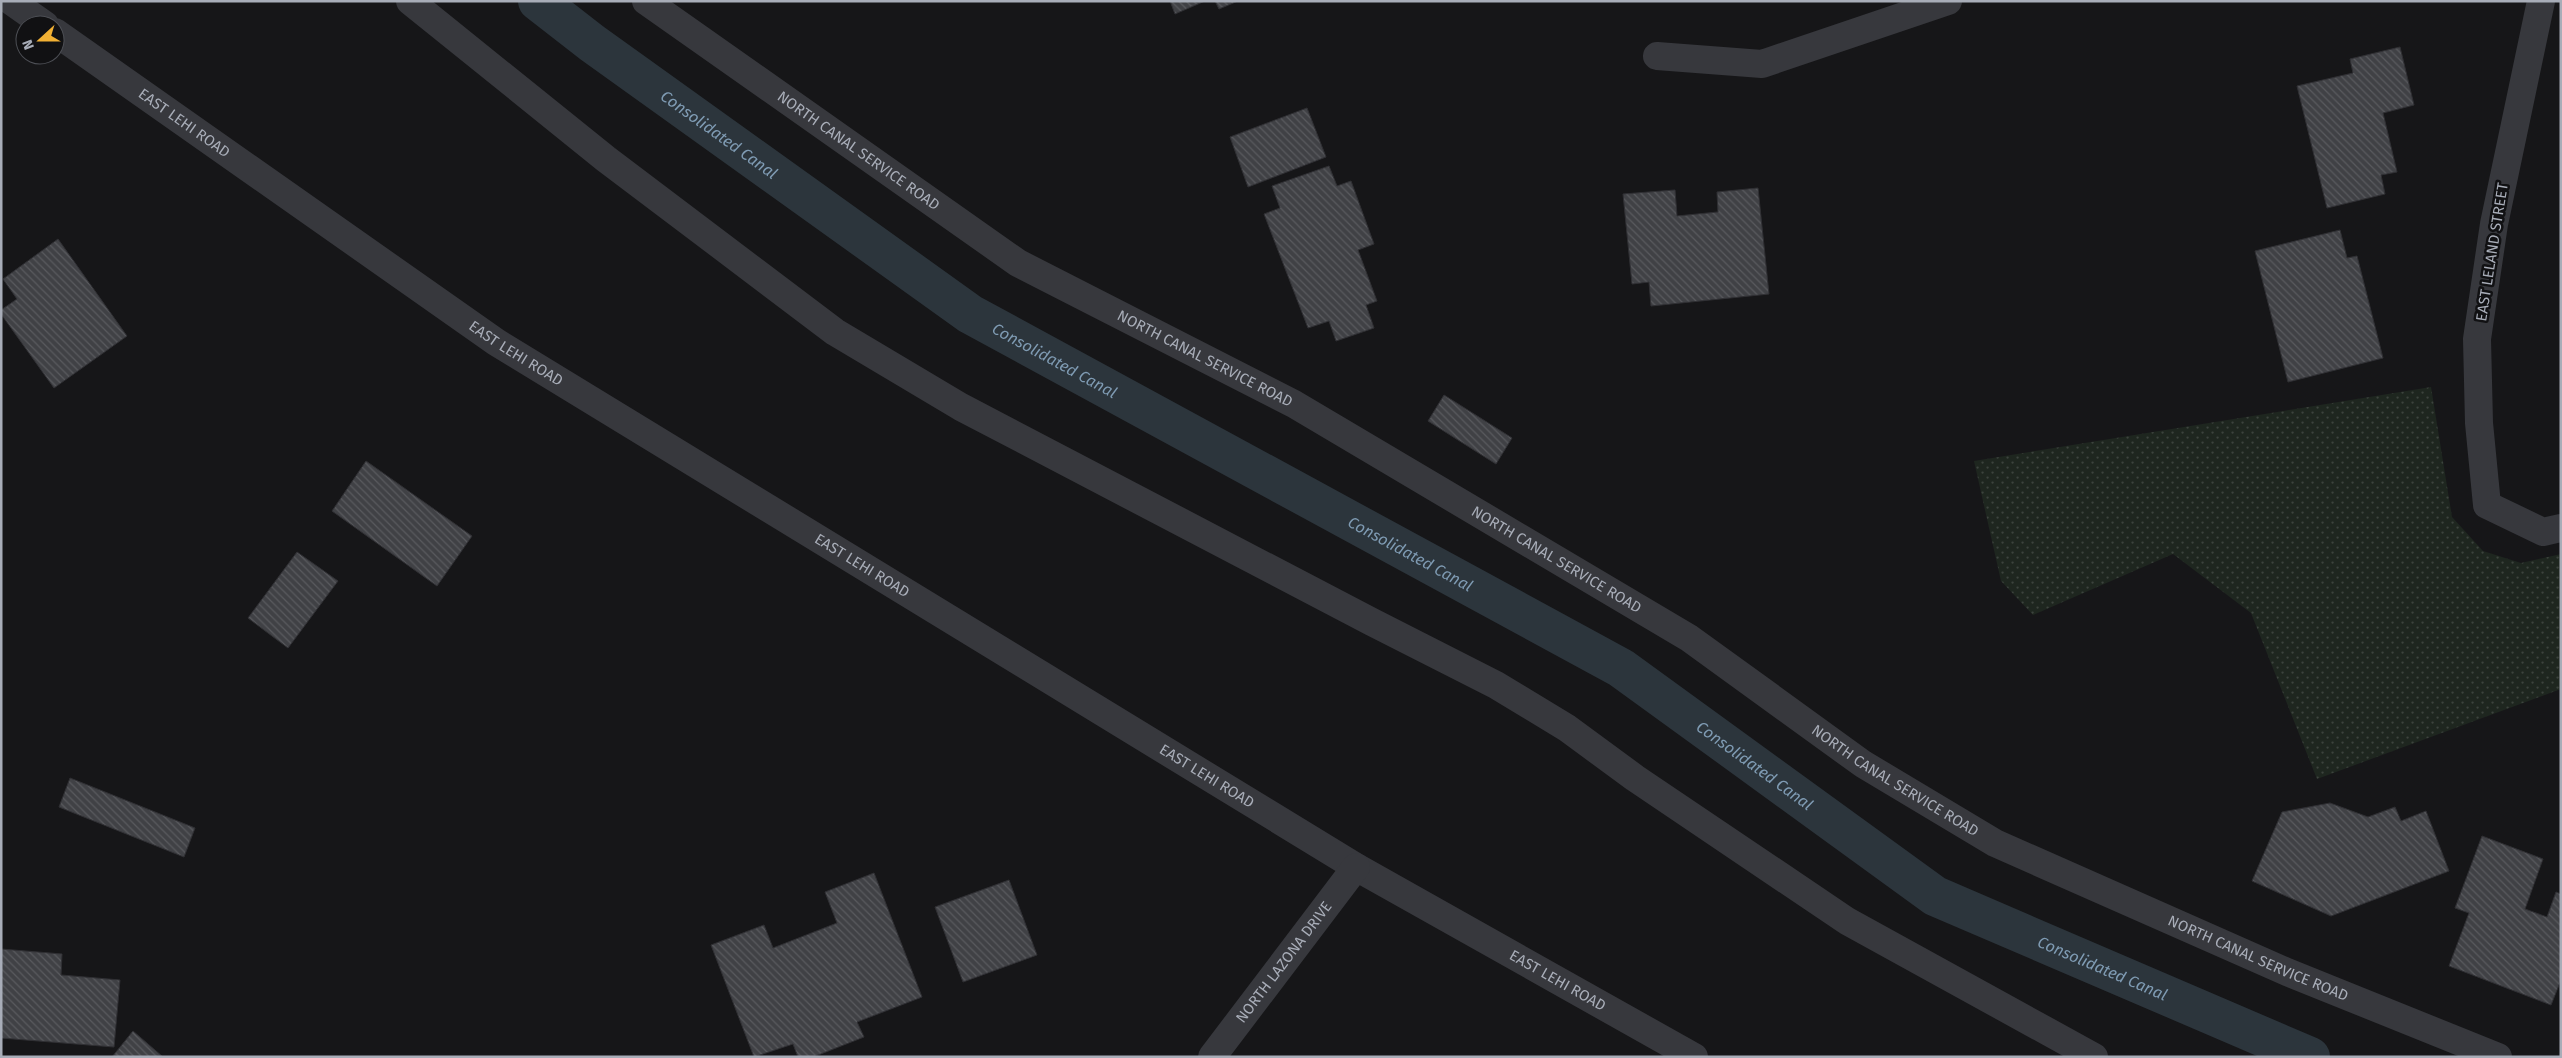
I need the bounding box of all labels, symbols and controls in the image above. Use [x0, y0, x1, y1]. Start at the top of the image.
north arrow [15, 15, 65, 65]
text: N [19, 37, 38, 52]
street label: EAST LEHI ROAD [135, 84, 234, 161]
water label: Consolidated Canal [657, 86, 781, 182]
street label: NORTH CANAL SERVICE ROAD [774, 87, 943, 214]
street label: EAST LELAND STREET [2472, 181, 2512, 323]
street label: NORTH CANAL SERVICE ROAD [1114, 306, 1296, 411]
street label: EAST LEHI ROAD [465, 317, 566, 390]
water label: Consolidated Canal [989, 319, 1120, 402]
street label: NORTH CANAL SERVICE ROAD [1468, 502, 1645, 617]
water label: Consolidated Canal [1345, 512, 1476, 595]
street label: EAST LEHI ROAD [811, 530, 913, 601]
water label: Consolidated Canal [1693, 717, 1817, 814]
street label: NORTH CANAL SERVICE ROAD [1808, 721, 1982, 840]
street label: EAST LEHI ROAD [1156, 740, 1258, 812]
street label: NORTH LAZONA DRIVE [1232, 898, 1336, 1026]
street label: NORTH CANAL SERVICE ROAD [2165, 912, 2351, 1005]
water label: Consolidated Canal [2035, 932, 2170, 1004]
street label: EAST LEHI ROAD [1506, 946, 1609, 1015]

